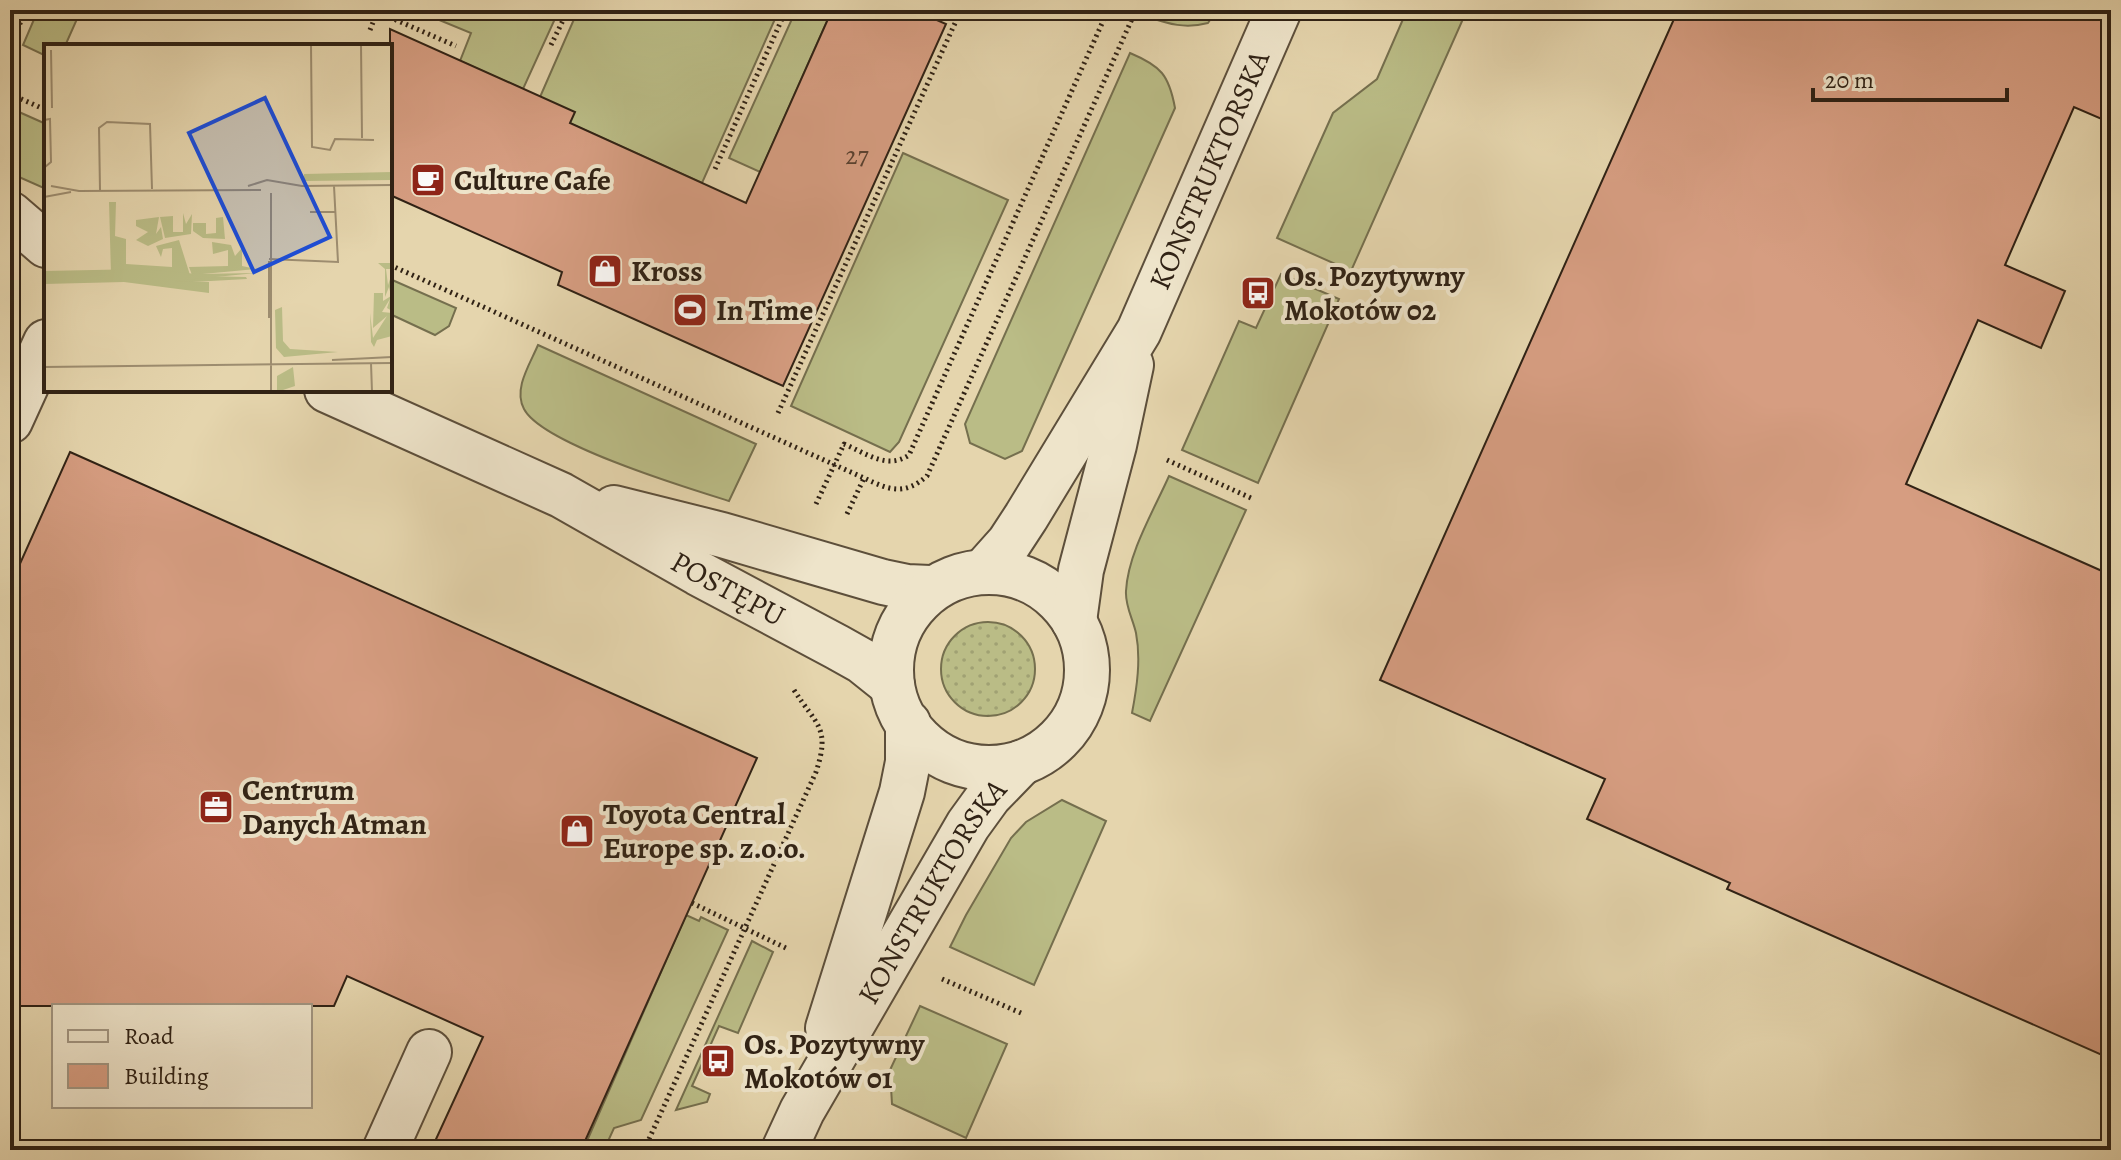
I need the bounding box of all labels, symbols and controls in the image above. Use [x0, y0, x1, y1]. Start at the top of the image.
inset map [44, 44, 392, 392]
street label: KONSTRUKTORSKA [1140, 44, 1279, 296]
scale bar [1813, 52, 2007, 102]
text: 20 m [1825, 64, 1874, 96]
house number: 27 [845, 138, 869, 173]
place label: Culture Cafe [454, 160, 611, 200]
cafe icon: Culture Cafe [409, 161, 447, 199]
place label: Kross [631, 251, 703, 291]
shop icon: Kross [586, 252, 624, 290]
place label: Os. Pozytywny Mokotów 02 [1284, 256, 1466, 330]
bus stop icon: Os. Pozytywny Mokotów 02 [1239, 274, 1277, 312]
place label: In Time [716, 290, 813, 330]
sports icon: In Time [671, 291, 709, 329]
street label: POSTĘPU [664, 542, 792, 636]
place label: Centrum Danych Atman [242, 770, 427, 844]
street label: KONSTRUKTORSKA [848, 770, 1016, 1012]
office icon: Centrum Danych Atman [197, 788, 235, 826]
place label: Toyota Central Europe sp. z.o.o. [603, 794, 806, 868]
shop icon: Toyota Central Europe sp. z.o.o. [558, 812, 596, 850]
legend [52, 1004, 312, 1108]
text: Road [124, 1020, 174, 1052]
place label: Os. Pozytywny Mokotów 01 [744, 1024, 926, 1098]
bus stop icon: Os. Pozytywny Mokotów 01 [699, 1042, 737, 1080]
text: Building [124, 1060, 209, 1092]

